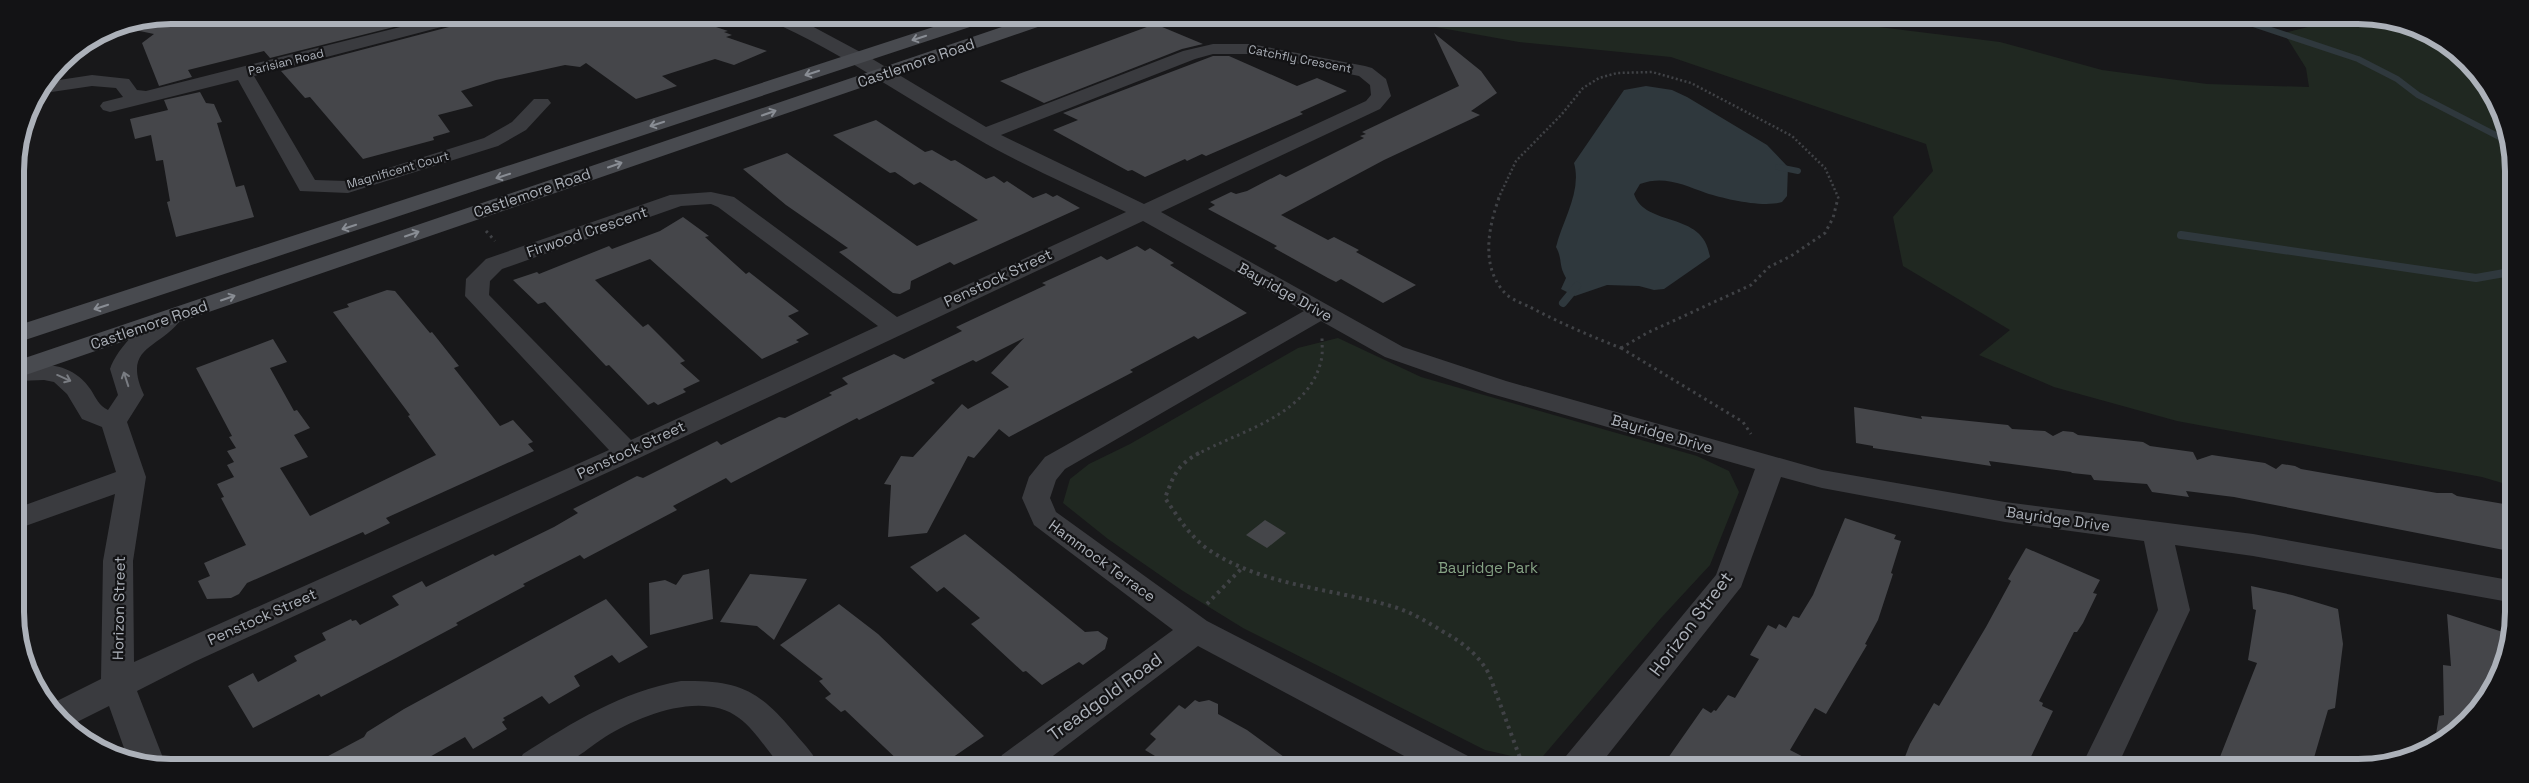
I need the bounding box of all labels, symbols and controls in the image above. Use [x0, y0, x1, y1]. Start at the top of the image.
one-way arrow [911, 33, 927, 43]
street label: Castlemore Road [855, 34, 977, 91]
street label: Catchfly Crescent [1247, 41, 1353, 77]
street label: Parisian Road [246, 45, 326, 79]
one-way arrow [804, 69, 820, 78]
one-way arrow [761, 108, 776, 117]
one-way arrow [650, 120, 666, 130]
street label: Magnificent Court [345, 148, 451, 192]
one-way arrow [607, 160, 622, 169]
street label: Castlemore Road [471, 164, 593, 221]
one-way arrow [496, 171, 512, 181]
street label: Firwood Crescent [524, 202, 650, 261]
one-way arrow [341, 222, 357, 232]
one-way arrow [403, 229, 419, 238]
street label: Penstock Street [941, 244, 1055, 311]
street label: Bayridge Drive [1235, 258, 1336, 325]
one-way arrow [220, 293, 235, 302]
street label: Castlemore Road [88, 296, 210, 353]
one-way arrow [94, 303, 110, 313]
one-way arrow [120, 371, 130, 387]
one-way arrow [56, 374, 71, 383]
street label: Bayridge Drive [1609, 410, 1715, 457]
street label: Penstock Street [574, 416, 688, 483]
street label: Bayridge Drive [2005, 502, 2111, 535]
street label: Hammock Terrace [1045, 515, 1160, 606]
street label: Horizon Street [108, 556, 129, 660]
park label: Bayridge Park [1438, 558, 1538, 577]
street label: Horizon Street [1644, 567, 1737, 681]
street label: Penstock Street [204, 584, 319, 649]
street label: Treadgold Road [1043, 647, 1166, 746]

